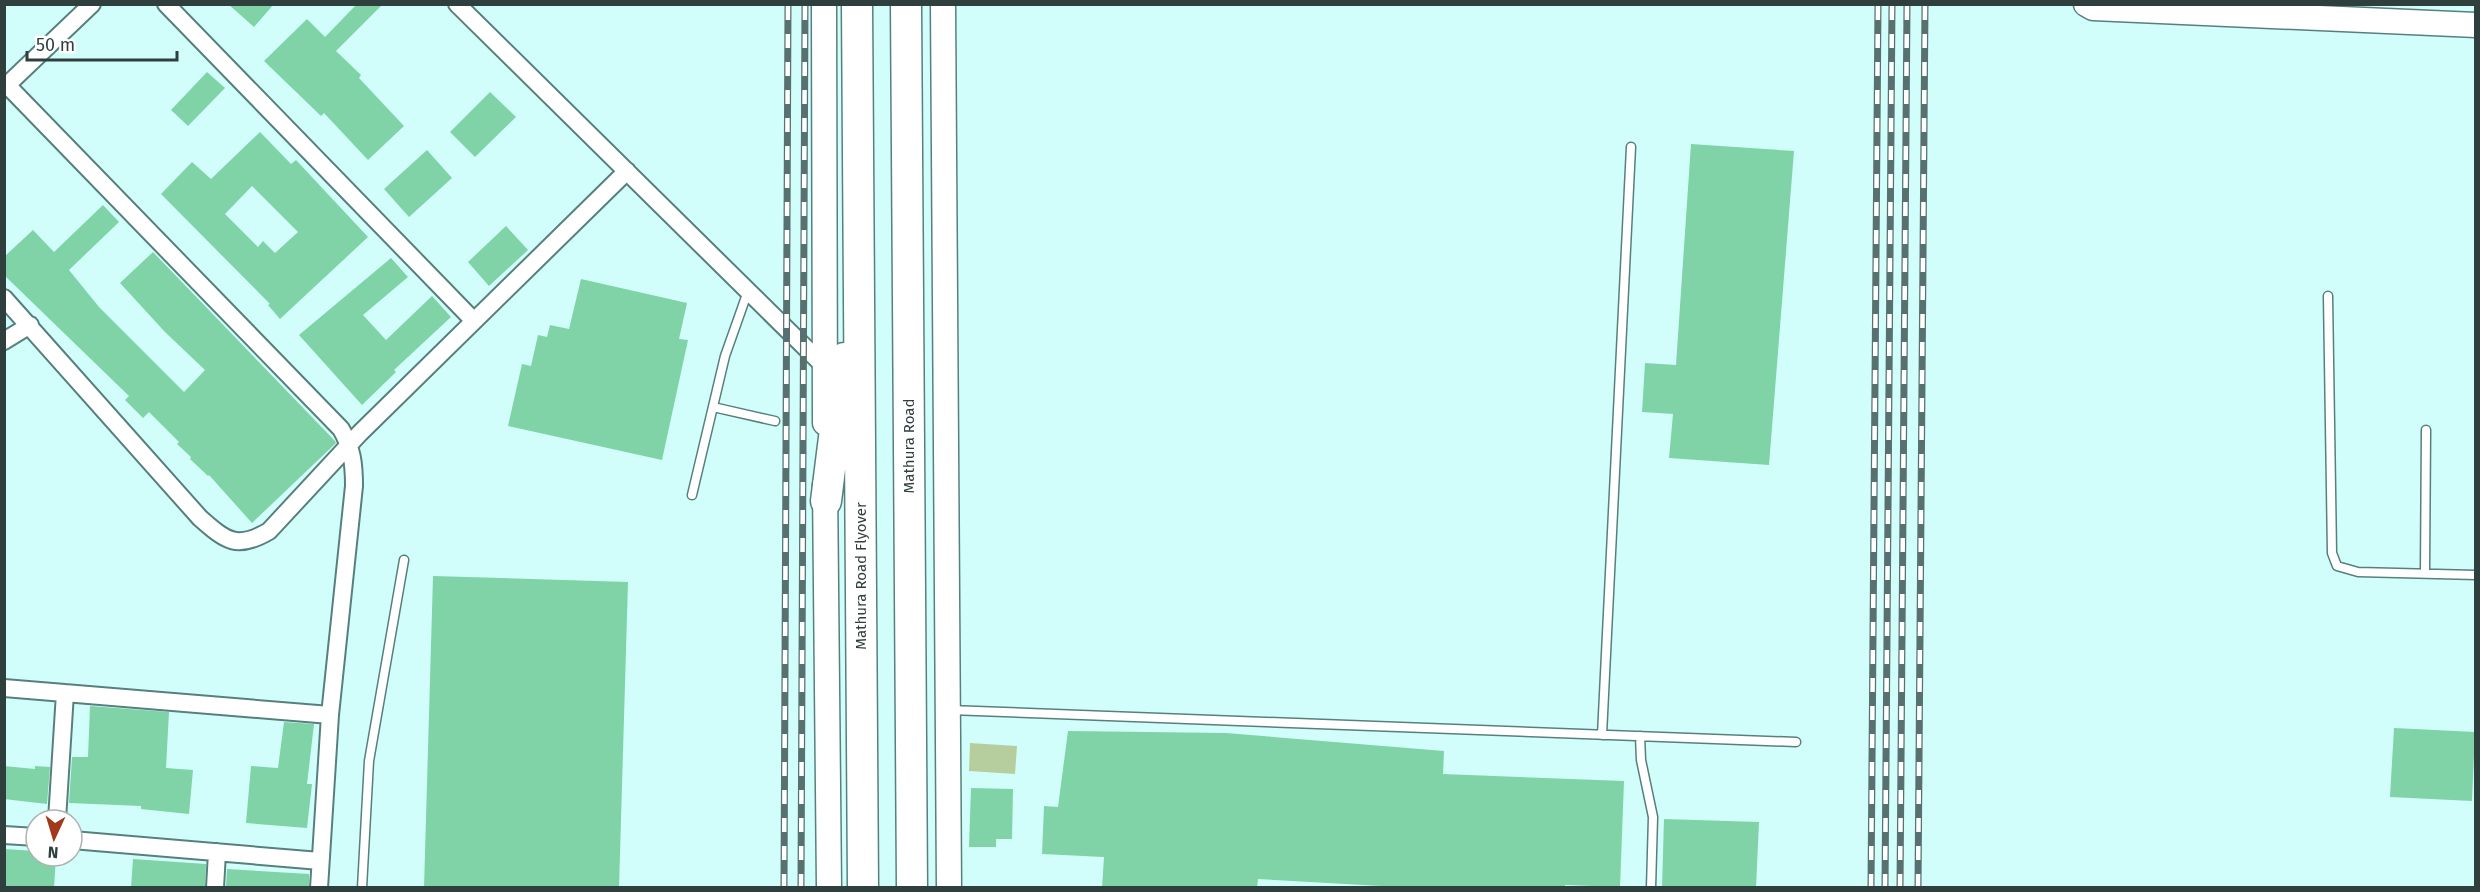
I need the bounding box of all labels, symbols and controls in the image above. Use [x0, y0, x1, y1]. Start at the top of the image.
scale bar [27, 24, 177, 62]
text: 50 m [36, 34, 75, 56]
street label: Mathura Road [900, 399, 918, 493]
street label: Mathura Road Flyover [852, 502, 870, 650]
north arrow [24, 808, 84, 868]
text: N [47, 843, 59, 862]

